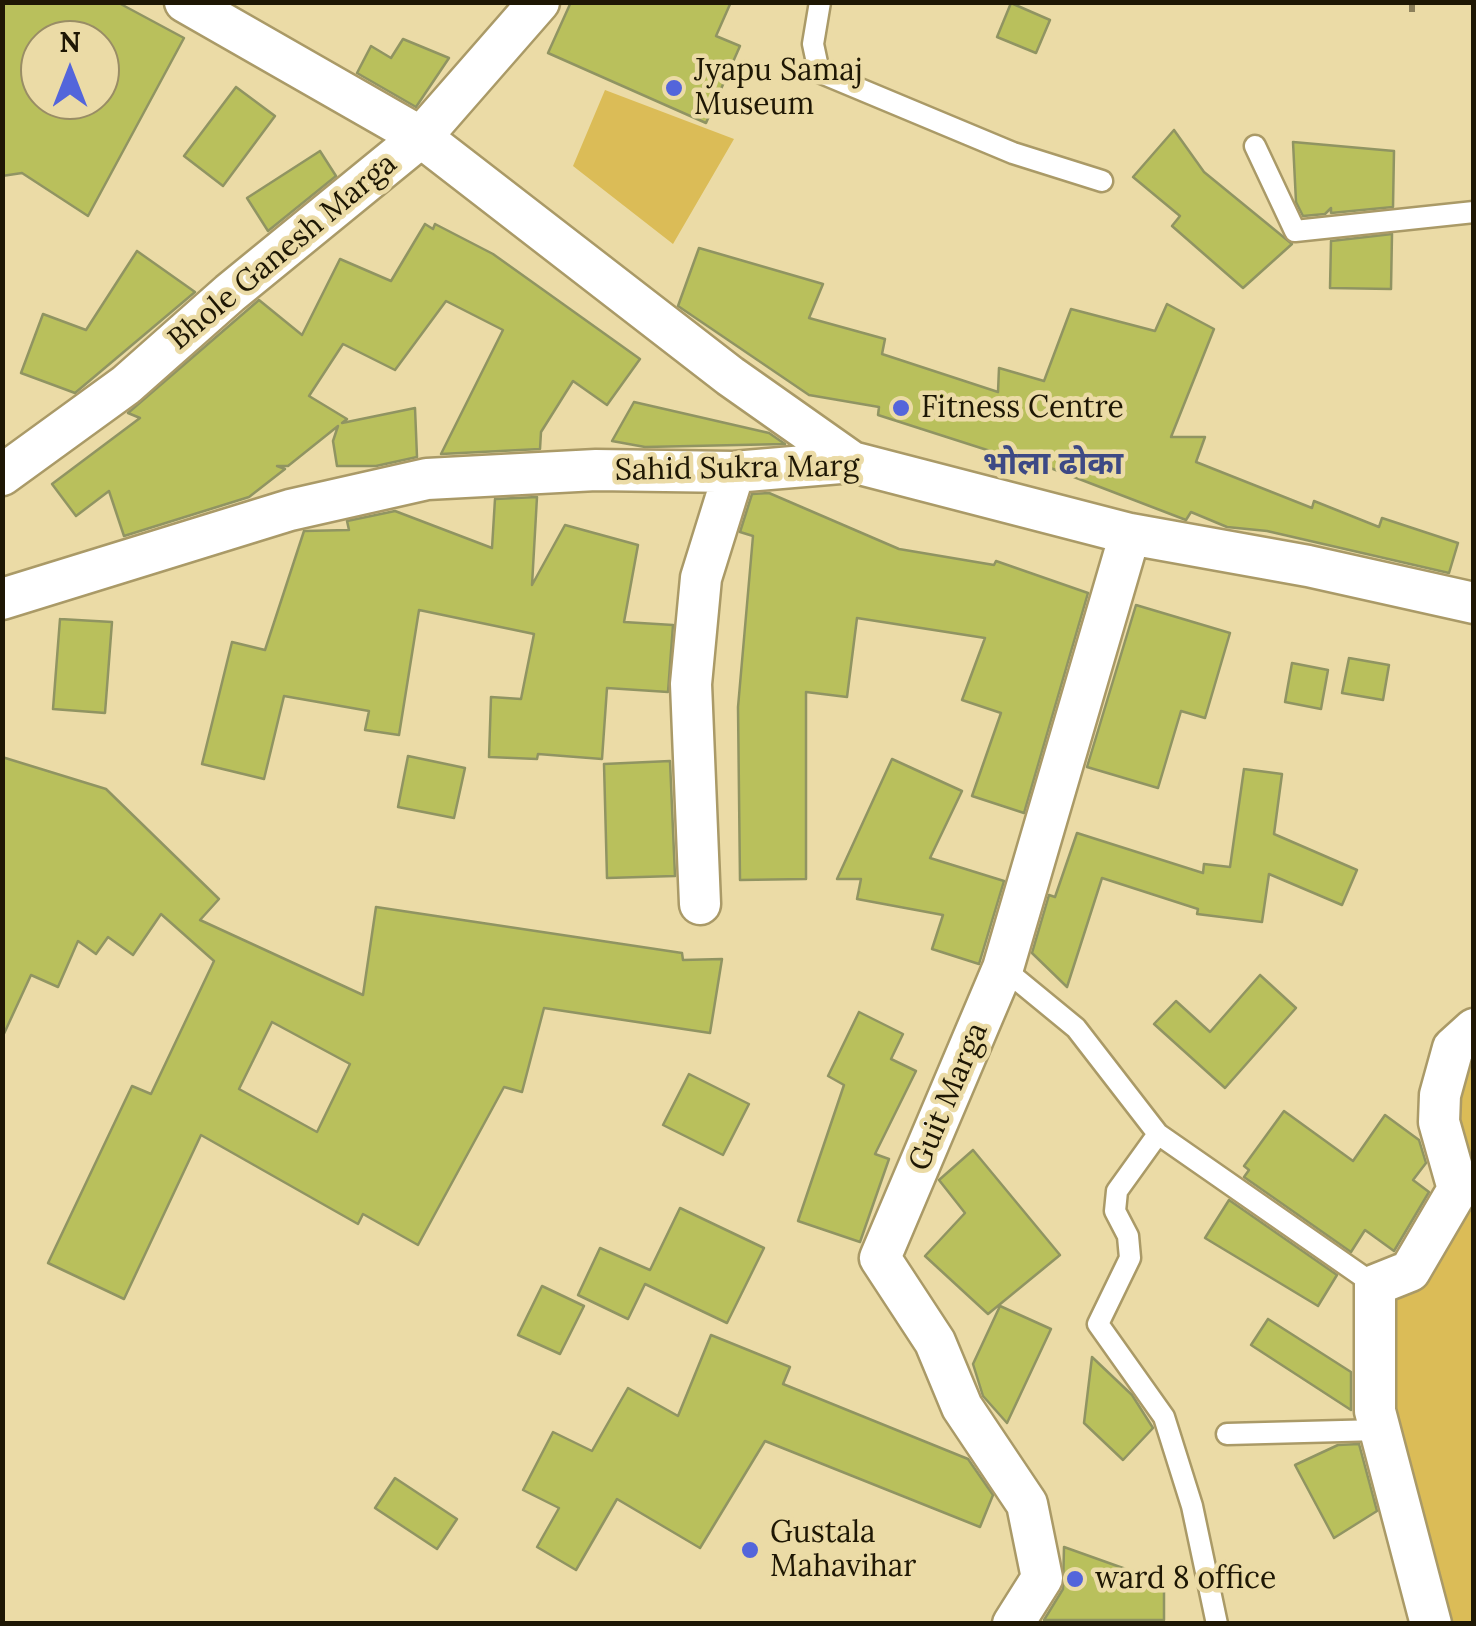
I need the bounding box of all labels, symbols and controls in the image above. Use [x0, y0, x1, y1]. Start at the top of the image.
north arrow [20, 20, 120, 120]
text: N [59, 24, 81, 60]
place label: Jyapu Samaj Museum [694, 53, 863, 124]
marker: Jyapu Samaj Museum [663, 77, 685, 99]
street label: Bhole Ganesh Marga [162, 146, 404, 358]
place label: Fitness Centre [921, 390, 1124, 426]
marker: Fitness Centre [890, 397, 912, 419]
district label: भोला ढोका [983, 446, 1123, 484]
street label: Sahid Sukra Marg [615, 449, 859, 489]
street label: Guit Marga [902, 1018, 996, 1176]
place label: Gustala Mahavihar [770, 1515, 916, 1586]
marker: Gustala Mahavihar [739, 1539, 761, 1561]
place label: ward 8 office [1095, 1561, 1276, 1597]
marker: ward 8 office [1064, 1568, 1086, 1590]

